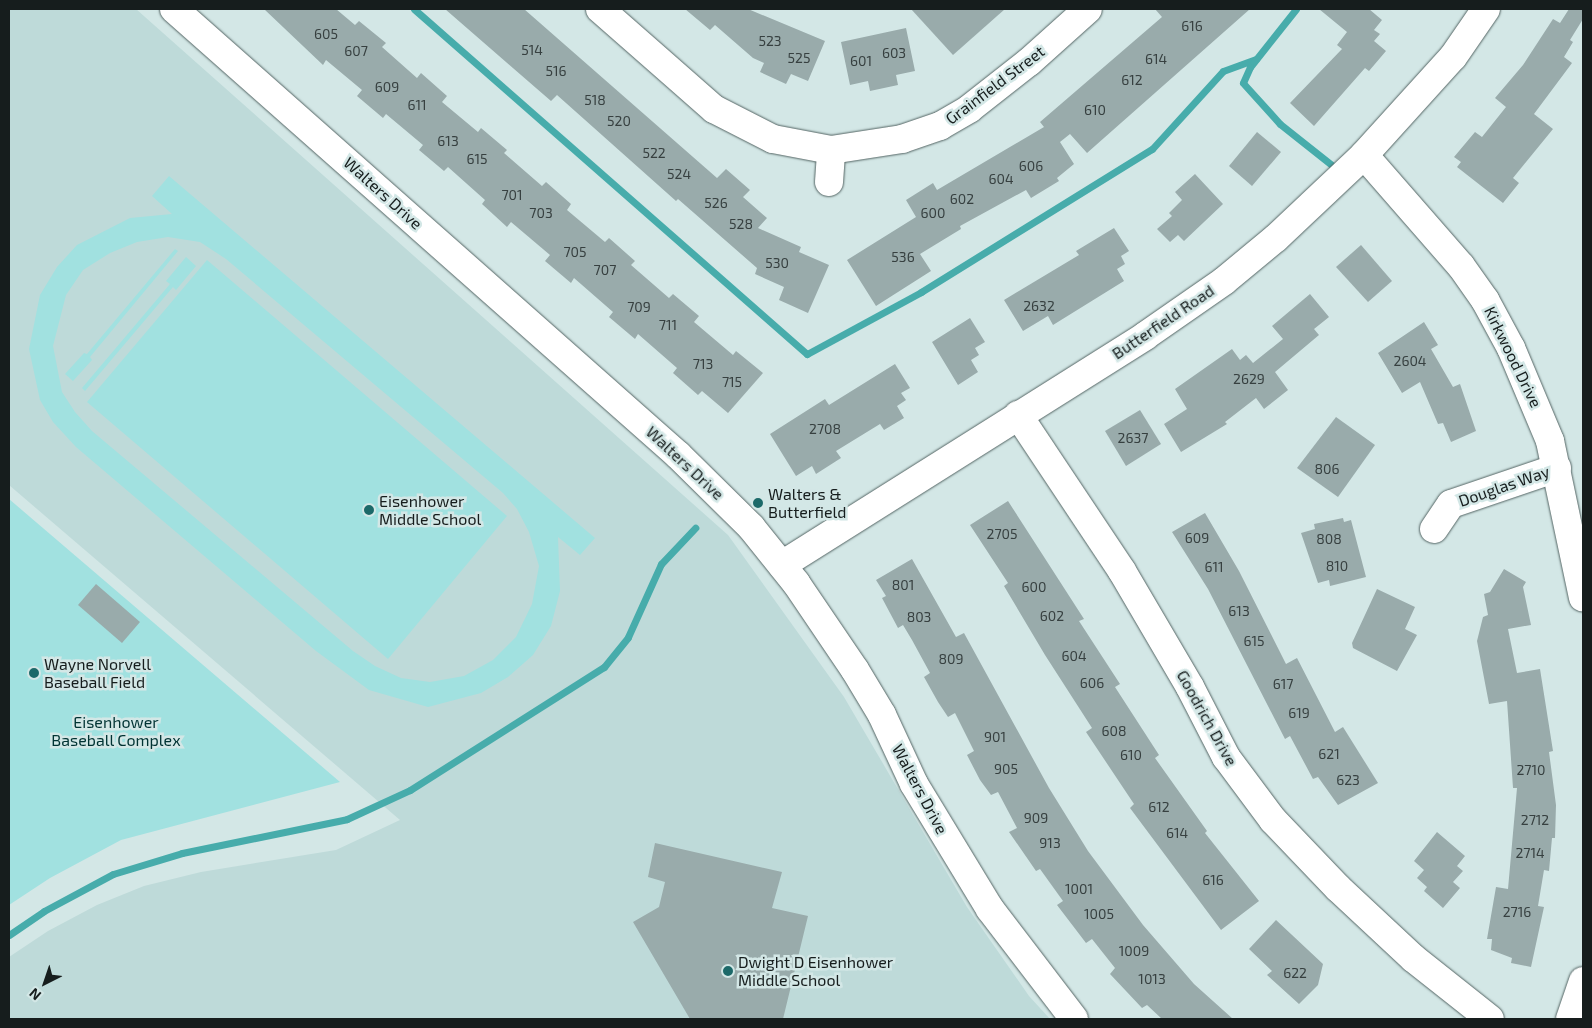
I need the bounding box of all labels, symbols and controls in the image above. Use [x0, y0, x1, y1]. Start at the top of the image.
house number: 616 [1181, 18, 1203, 34]
house number: 605 [314, 26, 338, 42]
house number: 523 [758, 33, 782, 49]
house number: 514 [521, 42, 543, 58]
street label: Grainfield Street [942, 42, 1048, 128]
house number: 607 [344, 43, 368, 59]
house number: 603 [882, 45, 906, 61]
house number: 525 [788, 50, 810, 66]
house number: 614 [1145, 51, 1167, 67]
house number: 601 [850, 53, 872, 69]
house number: 516 [545, 63, 567, 79]
house number: 612 [1121, 72, 1143, 88]
house number: 609 [375, 79, 399, 95]
house number: 518 [584, 92, 606, 108]
house number: 611 [407, 97, 427, 113]
house number: 610 [1084, 102, 1106, 118]
house number: 520 [607, 113, 631, 129]
house number: 613 [437, 133, 459, 149]
house number: 522 [642, 145, 666, 161]
house number: 615 [466, 151, 488, 167]
street label: Walters Drive [340, 153, 426, 233]
house number: 606 [1019, 158, 1043, 174]
house number: 524 [667, 166, 691, 182]
house number: 604 [988, 171, 1014, 187]
house number: 701 [501, 187, 523, 203]
house number: 602 [950, 191, 974, 207]
house number: 526 [704, 195, 728, 211]
house number: 703 [529, 205, 553, 221]
house number: 600 [921, 205, 945, 221]
house number: 528 [729, 216, 753, 232]
house number: 705 [563, 244, 587, 260]
house number: 536 [891, 249, 915, 265]
house number: 530 [765, 255, 789, 271]
house number: 707 [594, 262, 616, 278]
street label: Butterfield Road [1108, 281, 1218, 363]
house number: 2632 [1023, 298, 1055, 314]
house number: 709 [627, 299, 651, 315]
street label: Kirkwood Drive [1480, 303, 1546, 411]
house number: 711 [659, 317, 677, 333]
house number: 2604 [1394, 353, 1426, 369]
house number: 713 [693, 356, 713, 372]
house number: 2629 [1233, 371, 1265, 387]
house number: 715 [722, 374, 742, 390]
house number: 2708 [809, 421, 841, 437]
street label: Walters Drive [642, 422, 728, 504]
house number: 2637 [1118, 430, 1148, 446]
house number: 806 [1315, 461, 1339, 477]
street label: Douglas Way [1456, 461, 1552, 511]
place label: Walters & Butterfield [768, 484, 846, 522]
place label: Eisenhower Middle School [379, 491, 481, 529]
marker: Walters & Butterfield [752, 497, 764, 509]
marker: Eisenhower Middle School [363, 504, 375, 516]
house number: 2705 [987, 526, 1017, 542]
house number: 609 [1185, 530, 1209, 546]
house number: 808 [1316, 531, 1342, 547]
house number: 810 [1326, 558, 1348, 574]
house number: 611 [1204, 559, 1224, 575]
house number: 801 [892, 577, 914, 593]
house number: 600 [1022, 579, 1046, 595]
house number: 613 [1228, 603, 1250, 619]
house number: 602 [1040, 608, 1064, 624]
house number: 803 [907, 609, 931, 625]
house number: 615 [1243, 633, 1265, 649]
house number: 604 [1061, 648, 1087, 664]
house number: 809 [939, 651, 963, 667]
place label: Wayne Norvell Baseball Field [44, 654, 151, 692]
marker: Wayne Norvell Baseball Field [28, 667, 40, 679]
street label: Goodrich Drive [1173, 667, 1241, 769]
house number: 606 [1080, 675, 1104, 691]
house number: 617 [1273, 676, 1293, 692]
house number: 619 [1288, 705, 1310, 721]
park label: Eisenhower Baseball Complex [51, 712, 181, 750]
house number: 608 [1102, 723, 1126, 739]
house number: 901 [984, 729, 1006, 745]
street label: Walters Drive [888, 741, 952, 837]
house number: 621 [1318, 746, 1340, 762]
house number: 610 [1120, 747, 1142, 763]
house number: 905 [994, 761, 1018, 777]
house number: 2710 [1516, 762, 1546, 778]
house number: 623 [1336, 772, 1360, 788]
house number: 612 [1148, 799, 1170, 815]
house number: 909 [1024, 810, 1048, 826]
house number: 2712 [1521, 812, 1549, 828]
house number: 614 [1166, 825, 1188, 841]
house number: 913 [1039, 835, 1061, 851]
house number: 2714 [1515, 845, 1545, 861]
house number: 616 [1202, 872, 1224, 888]
house number: 1001 [1065, 881, 1093, 897]
house number: 2716 [1503, 904, 1531, 920]
house number: 1005 [1084, 906, 1114, 922]
house number: 1009 [1119, 943, 1149, 959]
place label: Dwight D Eisenhower Middle School [738, 952, 893, 990]
north arrow [20, 958, 70, 1008]
marker: Dwight D Eisenhower Middle School [722, 965, 734, 977]
house number: 622 [1283, 965, 1307, 981]
house number: 1013 [1138, 971, 1166, 987]
text: N [25, 985, 44, 1004]

